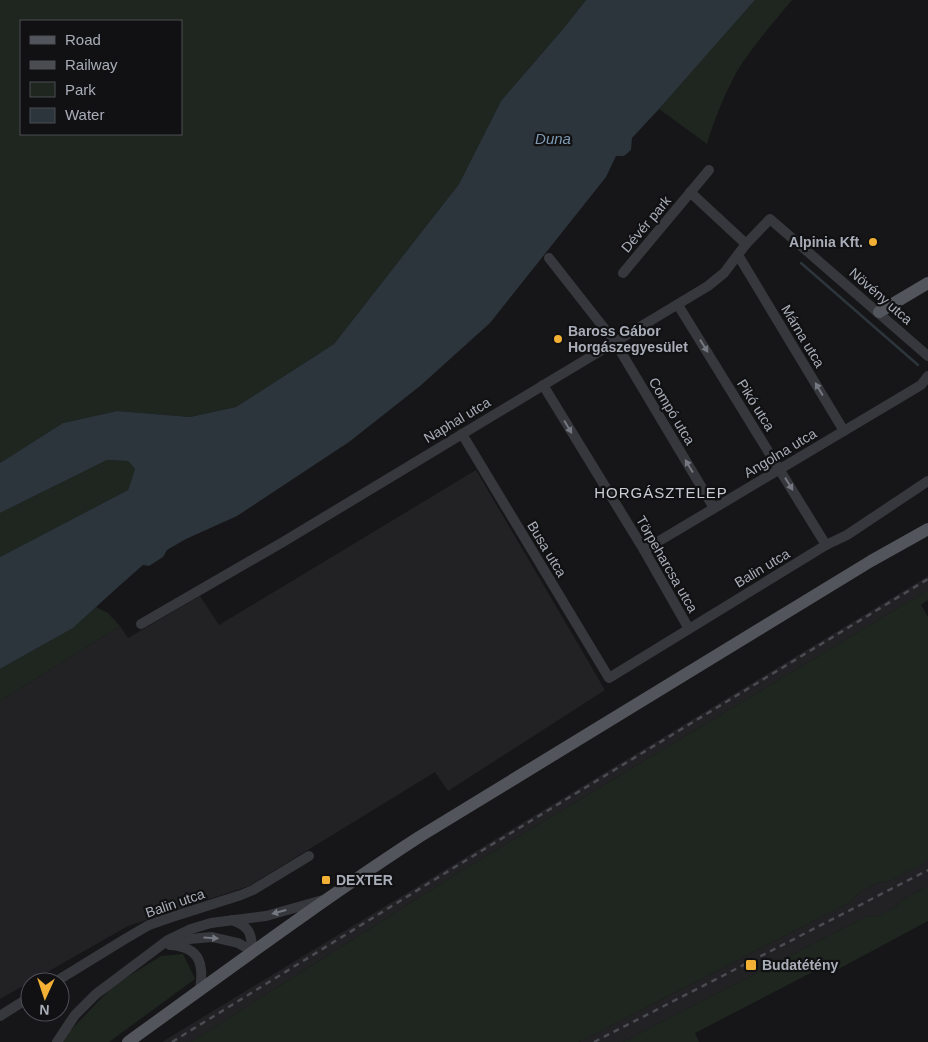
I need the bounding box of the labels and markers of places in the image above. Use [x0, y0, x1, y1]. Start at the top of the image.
place label: Alpinia Kft. [789, 234, 863, 250]
marker: Alpinia Kft. [867, 236, 879, 248]
place label: Baross Gábor Horgászegyesület [568, 323, 688, 355]
marker: Baross Gábor Horgászegyesület [552, 333, 564, 345]
place label: DEXTER [336, 872, 393, 888]
marker: DEXTER [320, 874, 332, 886]
place label: Budatétény [762, 957, 838, 973]
marker: Budatétény [744, 958, 758, 972]

